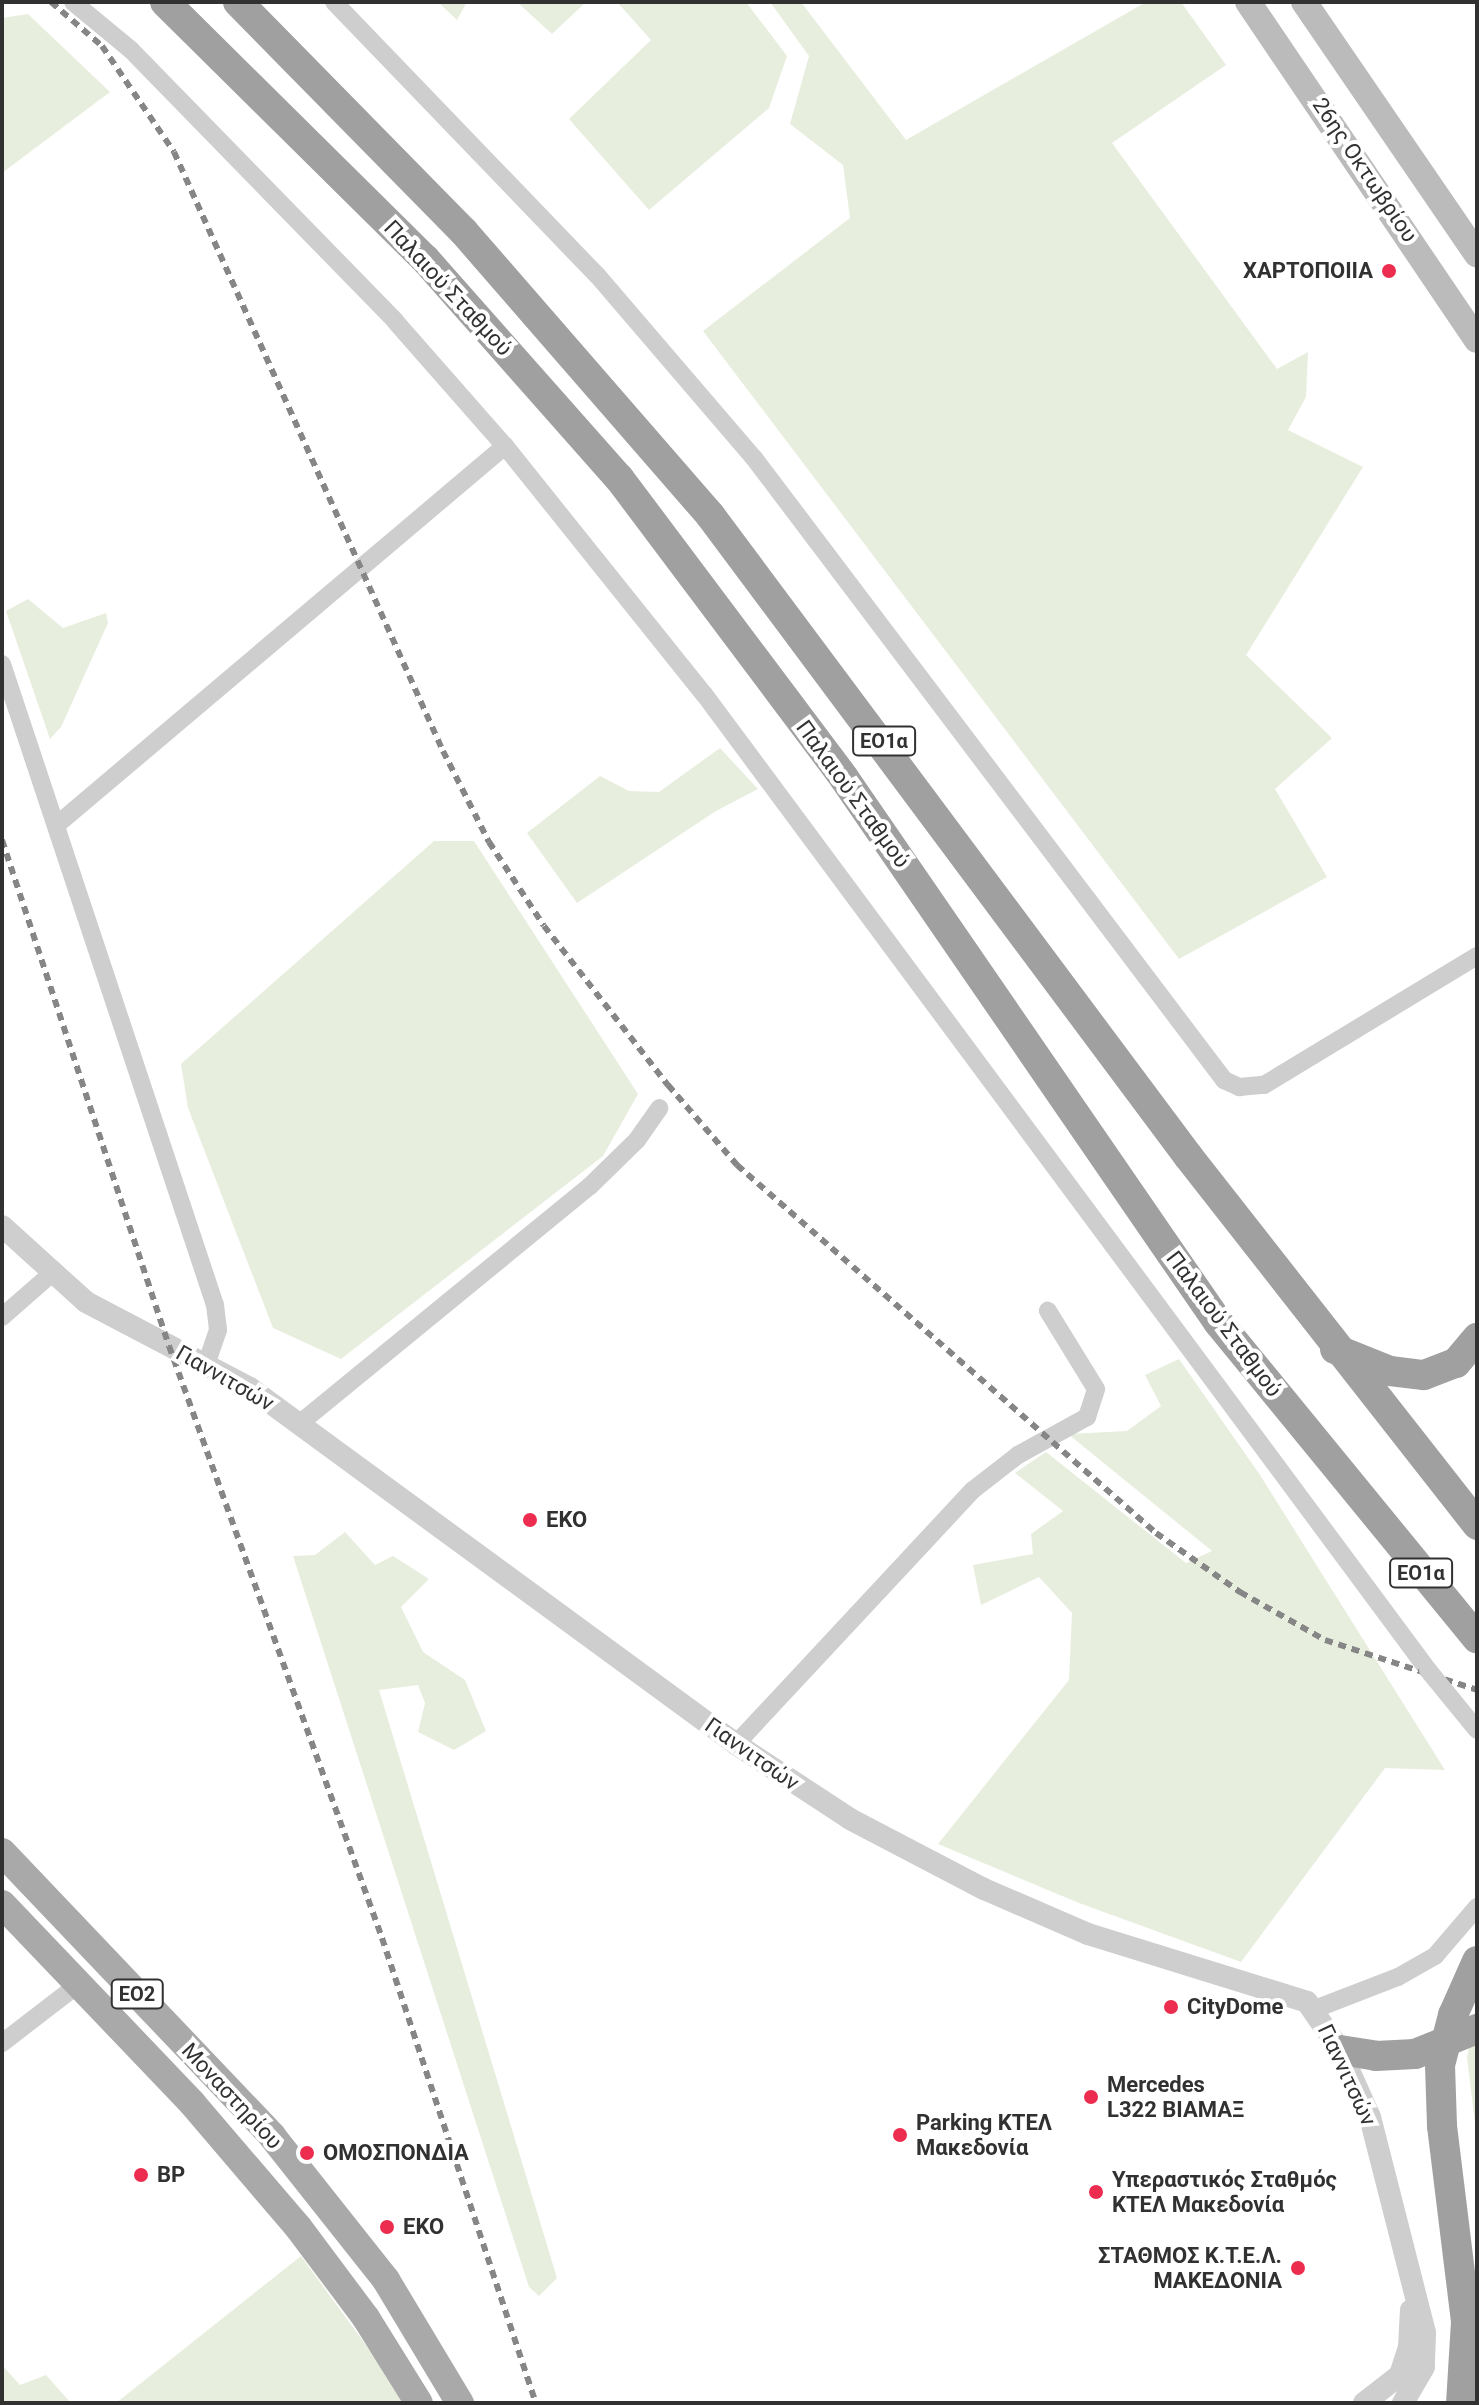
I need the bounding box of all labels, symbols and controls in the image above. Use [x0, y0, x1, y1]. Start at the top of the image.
street label: 26ης Οκτωβρίου [1307, 93, 1423, 247]
street label: Παλαιού Σταθμού [378, 215, 518, 361]
place label: ΧΑΡΤΟΠΟΙΙΑ [1243, 258, 1373, 284]
marker: ΧΑΡΤΟΠΟΙΙΑ [1380, 262, 1398, 280]
street label: Παλαιού Σταθμού [791, 715, 915, 873]
road number: ΕΟ1α [852, 725, 916, 757]
street label: Παλαιού Σταθμού [1161, 1246, 1287, 1402]
street label: Γιαννιτσών [171, 1339, 279, 1417]
place label: ΕΚΟ [546, 1507, 587, 1533]
marker: ΕΚΟ [521, 1511, 539, 1529]
road number: ΕΟ1α [1389, 1557, 1453, 1589]
street label: Γιαννιτσών [700, 1712, 804, 1796]
road number: ΕΟ2 [109, 1978, 165, 2010]
place label: CityDome [1187, 1994, 1283, 2020]
marker: CityDome [1162, 1998, 1180, 2016]
street label: Γιαννιτσών [1312, 2020, 1382, 2130]
street label: Μοναστηρίου [176, 2038, 288, 2154]
place label: Mercedes L322 ΒΙΑΜΑΞ [1107, 2071, 1244, 2122]
marker: Mercedes L322 ΒΙΑΜΑΞ [1082, 2088, 1100, 2106]
place label: Parking ΚΤΕΛ Μακεδονία [916, 2109, 1052, 2160]
marker: Parking ΚΤΕΛ Μακεδονία [891, 2126, 909, 2144]
place label: ΟΜΟΣΠΟΝΔΙΑ [323, 2140, 469, 2166]
marker: ΟΜΟΣΠΟΝΔΙΑ [298, 2144, 316, 2162]
place label: BP [157, 2162, 185, 2188]
marker: BP [132, 2166, 150, 2184]
place label: Υπεραστικός Σταθμός ΚΤΕΛ Μακεδονία [1112, 2166, 1337, 2218]
marker: Υπεραστικός Σταθμός ΚΤΕΛ Μακεδονία [1087, 2183, 1105, 2201]
place label: EKO [403, 2214, 444, 2240]
marker: EKO [378, 2218, 396, 2236]
place label: ΣΤΑΘΜΟΣ Κ.Τ.Ε.Λ. ΜΑΚΕΔΟΝΙΑ [1098, 2242, 1282, 2294]
marker: ΣΤΑΘΜΟΣ Κ.Τ.Ε.Λ. ΜΑΚΕΔΟΝΙΑ [1289, 2259, 1307, 2277]

